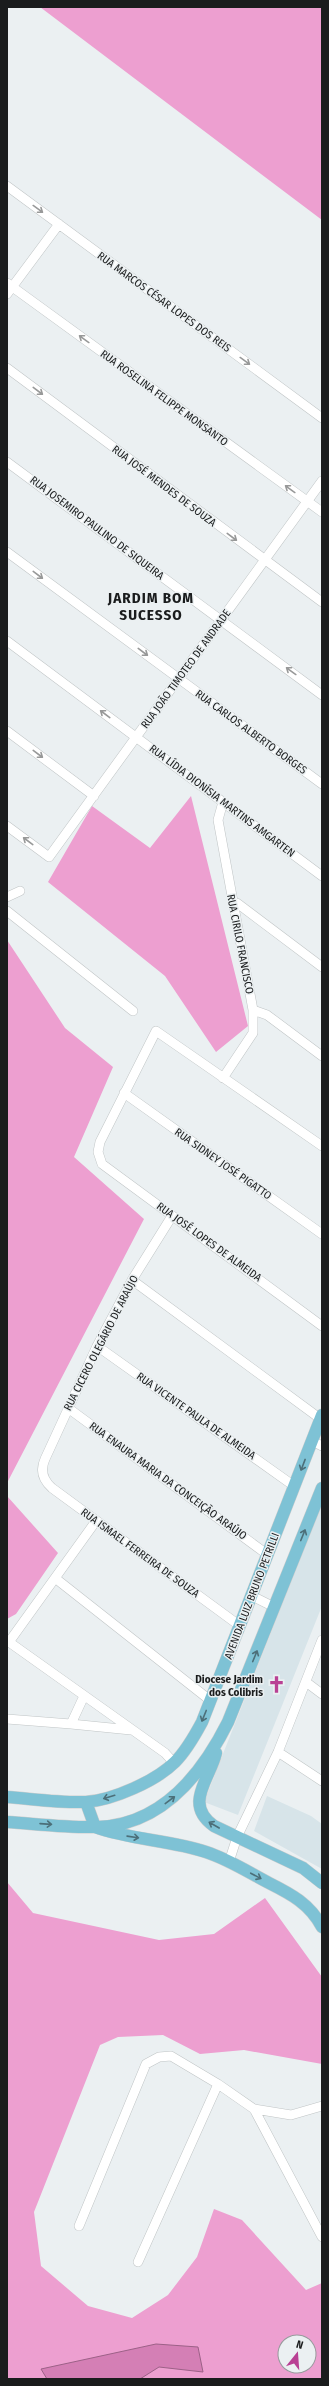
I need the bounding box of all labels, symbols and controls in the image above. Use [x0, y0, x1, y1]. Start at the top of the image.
one-way arrow [33, 205, 44, 213]
street label: RUA MARCOS CÉSAR LOPES DOS REIS [95, 248, 234, 355]
one-way arrow [78, 334, 89, 343]
street label: RUA ROSELINA FELIPPE MONSANTO [98, 347, 230, 449]
one-way arrow [239, 357, 250, 365]
one-way arrow [33, 387, 44, 396]
street label: RUA JOSÉ MENDES DE SOUZA [109, 442, 219, 529]
street label: RUA JOSEMIRO PAULINO DE SIQUEIRA [28, 473, 167, 583]
one-way arrow [285, 485, 296, 494]
one-way arrow [226, 532, 237, 541]
one-way arrow [33, 571, 44, 579]
district label: JARDIM BOM SUCESSO [107, 589, 194, 624]
street label: RUA JOÃO TIMOTEO DE ANDRADE [138, 607, 234, 731]
one-way arrow [137, 648, 148, 656]
one-way arrow [285, 667, 296, 676]
street label: RUA CARLOS ALBERTO BORGES [193, 687, 310, 777]
one-way arrow [100, 710, 111, 718]
street label: RUA LÍDIA DIONÍSIA MARTINS AMGARTEN [147, 741, 298, 860]
one-way arrow [33, 750, 44, 759]
one-way arrow [23, 837, 34, 846]
street label: RUA CIRILO FRANCISCO [224, 893, 256, 995]
street label: RUA SIDNEY JOSÉ PIGATTO [172, 1125, 275, 1202]
street label: RUA JOSÉ LOPES DE ALMEIDA [154, 1199, 265, 1285]
street label: RUA CICERO OLEGÁRIO DE ARAÚJO [60, 1272, 141, 1413]
street label: RUA VICENTE PAULA DE ALMEIDA [134, 1370, 258, 1462]
street label: RUA ENAURA MARIA DA CONCEIÇÃO ARAÚJO [87, 1419, 250, 1543]
one-way arrow [298, 1458, 306, 1470]
street label: RUA ISMAEL FERREIRA DE SOUZA [78, 1506, 202, 1600]
one-way arrow [300, 1529, 307, 1541]
street label: AVENIDA LUIZ BRUNO PETRILLI [222, 1531, 282, 1661]
one-way arrow [251, 1650, 259, 1662]
place label: Diocese Jardim dos Colibris [195, 1673, 263, 1699]
church icon: Diocese Jardim dos Colibris [266, 1675, 286, 1695]
one-way arrow [200, 1710, 208, 1722]
one-way arrow [103, 1794, 116, 1801]
one-way arrow [164, 1796, 175, 1804]
one-way arrow [39, 1821, 52, 1828]
one-way arrow [208, 1821, 220, 1829]
one-way arrow [126, 1833, 139, 1841]
one-way arrow [250, 1873, 262, 1880]
north arrow [277, 2334, 317, 2374]
text: N [295, 2338, 305, 2352]

